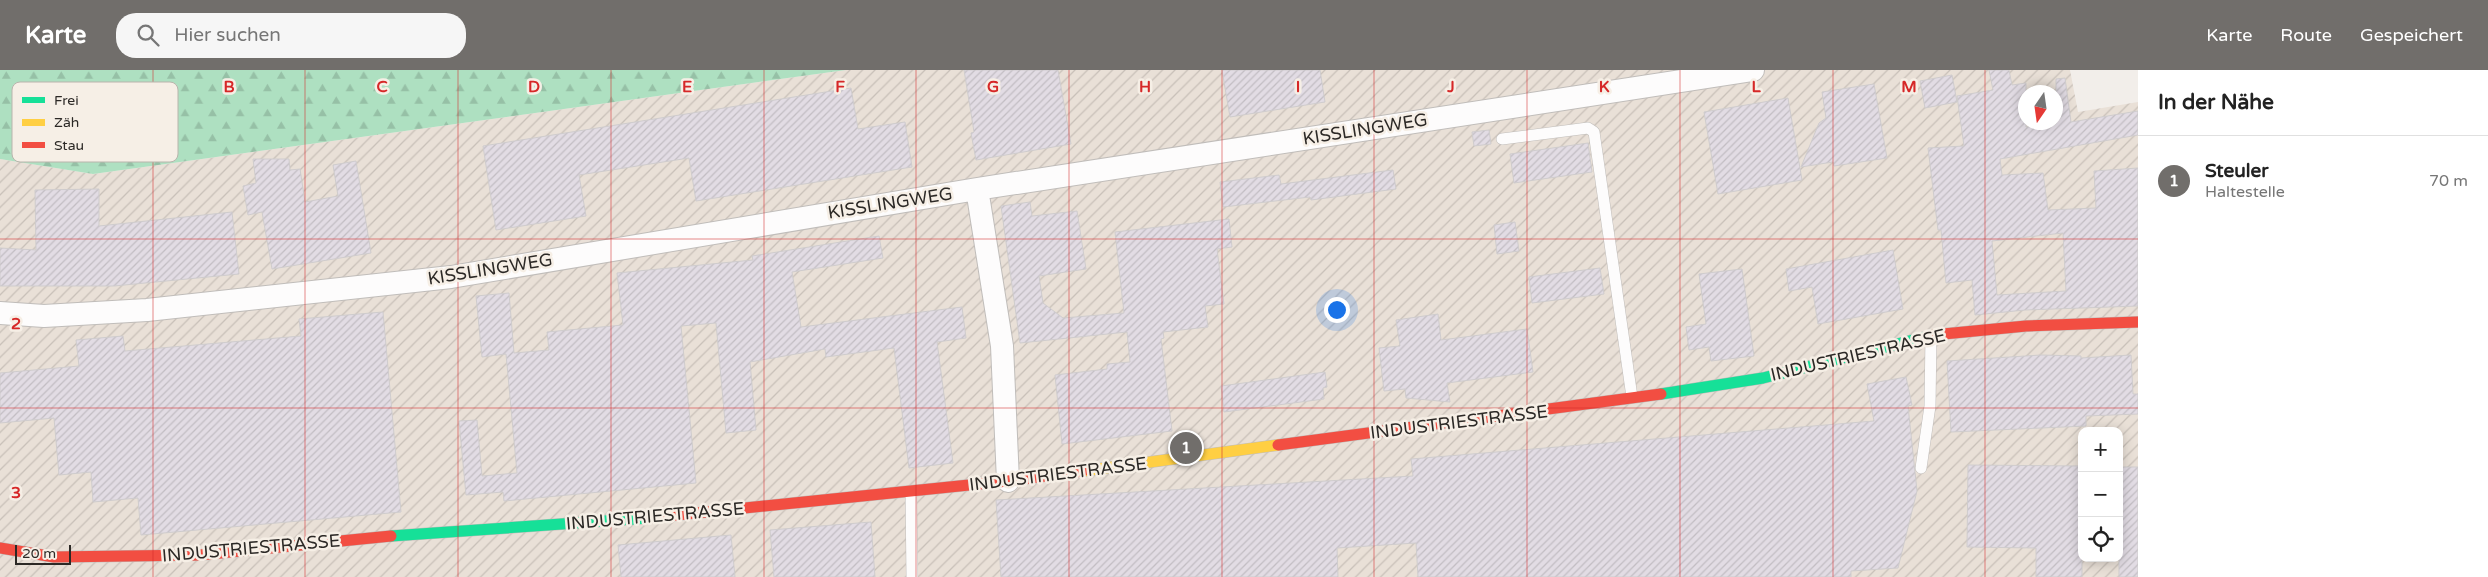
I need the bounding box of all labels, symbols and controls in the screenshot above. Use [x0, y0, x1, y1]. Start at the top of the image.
search box [116, 13, 466, 58]
text: Karte [25, 21, 86, 50]
icon: search [134, 21, 162, 49]
text: Hier suchen [174, 24, 281, 46]
text: Karte [2206, 24, 2252, 46]
text: Route [2280, 24, 2332, 46]
text: Gespeichert [2360, 24, 2463, 46]
text: B [223, 77, 235, 97]
text: C [376, 77, 388, 97]
text: D [528, 77, 540, 97]
text: E [682, 77, 692, 97]
text: F [835, 77, 845, 97]
text: G [987, 77, 999, 97]
text: H [1139, 77, 1151, 97]
text: I [1296, 77, 1300, 97]
text: J [1446, 77, 1455, 97]
text: K [1599, 77, 1610, 97]
text: L [1751, 77, 1761, 97]
text: M [1901, 77, 1917, 97]
legend [12, 82, 178, 162]
north arrow [2018, 85, 2063, 130]
text: In der Nähe [2158, 90, 2274, 115]
text: Frei [54, 92, 79, 109]
street label: KISSLINGWEG [1301, 108, 1429, 150]
text: Zäh [54, 114, 79, 131]
text: Stau [54, 137, 84, 154]
text: Steuler [2205, 160, 2269, 182]
text: 1 [2169, 171, 2179, 191]
text: 70 m [2429, 171, 2468, 191]
street label: KISSLINGWEG [826, 182, 954, 224]
text: Haltestelle [2205, 182, 2285, 202]
street label: KISSLINGWEG [426, 248, 554, 290]
your location [1324, 297, 1350, 323]
text: 2 [11, 314, 21, 334]
street label: INDUSTRIESTRASSE [1768, 324, 1948, 386]
street label: INDUSTRIESTRASSE [1369, 400, 1549, 444]
map controls [2078, 427, 2123, 562]
button: + [2078, 427, 2123, 472]
pin: 1 [1170, 429, 1202, 467]
street label: INDUSTRIESTRASSE [968, 452, 1148, 496]
button: − [2078, 472, 2123, 517]
text: 3 [11, 483, 21, 503]
street label: INDUSTRIESTRASSE [565, 497, 745, 535]
button: locate [2078, 517, 2123, 562]
street label: INDUSTRIESTRASSE [161, 529, 341, 567]
scale bar [15, 542, 71, 565]
text: 20 m [22, 545, 56, 562]

